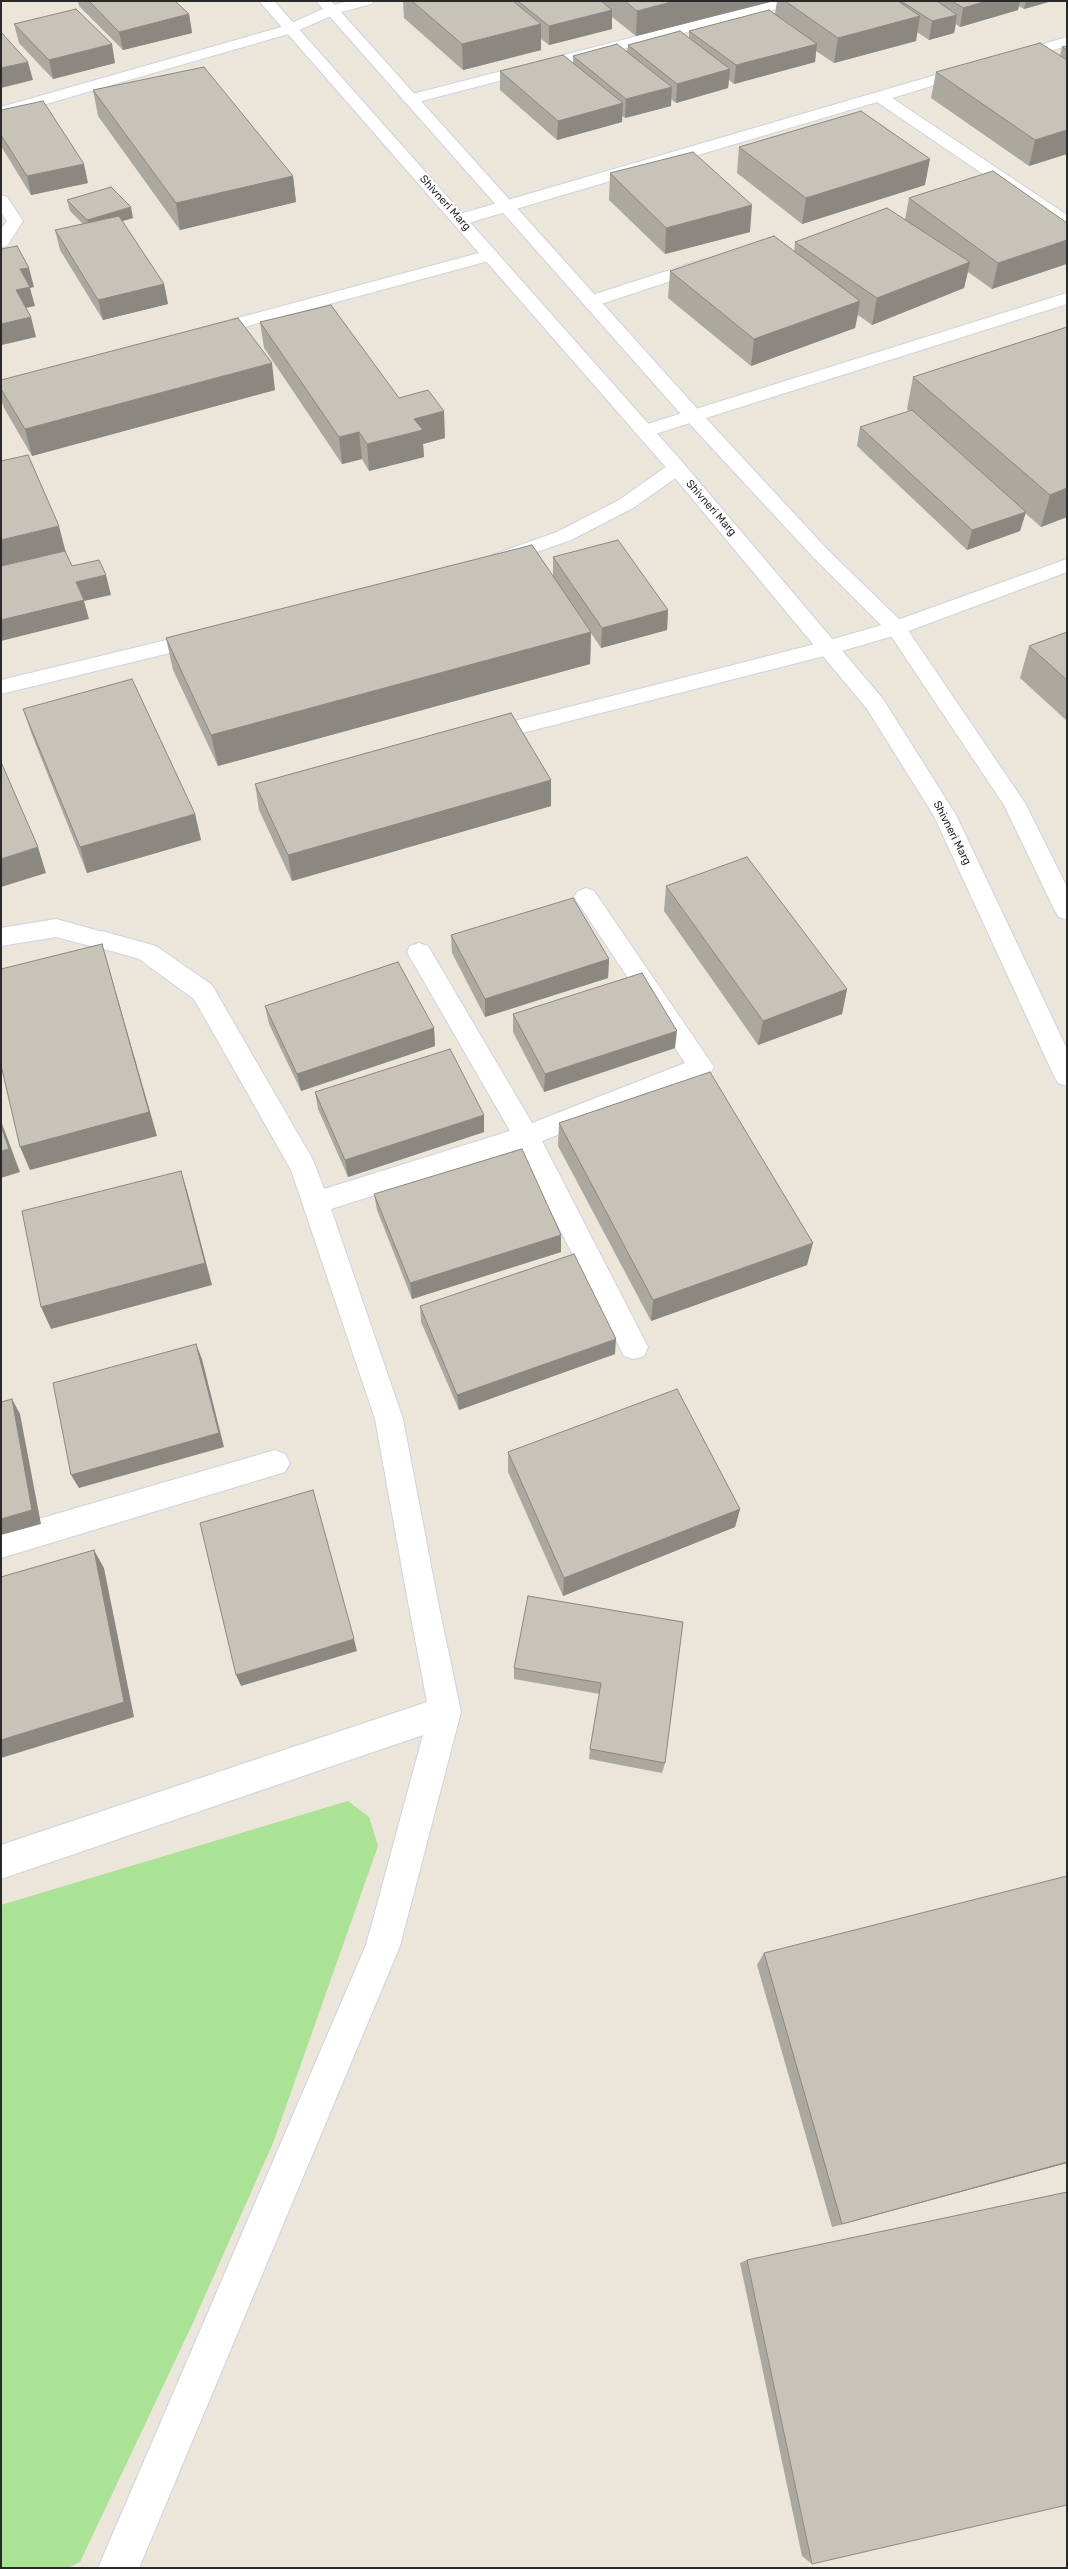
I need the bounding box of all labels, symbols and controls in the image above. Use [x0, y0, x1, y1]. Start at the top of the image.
street label: Shivneri Marg [417, 173, 473, 233]
street label: Shivneri Marg [683, 477, 739, 539]
street label: Shivneri Marg [930, 799, 974, 867]

